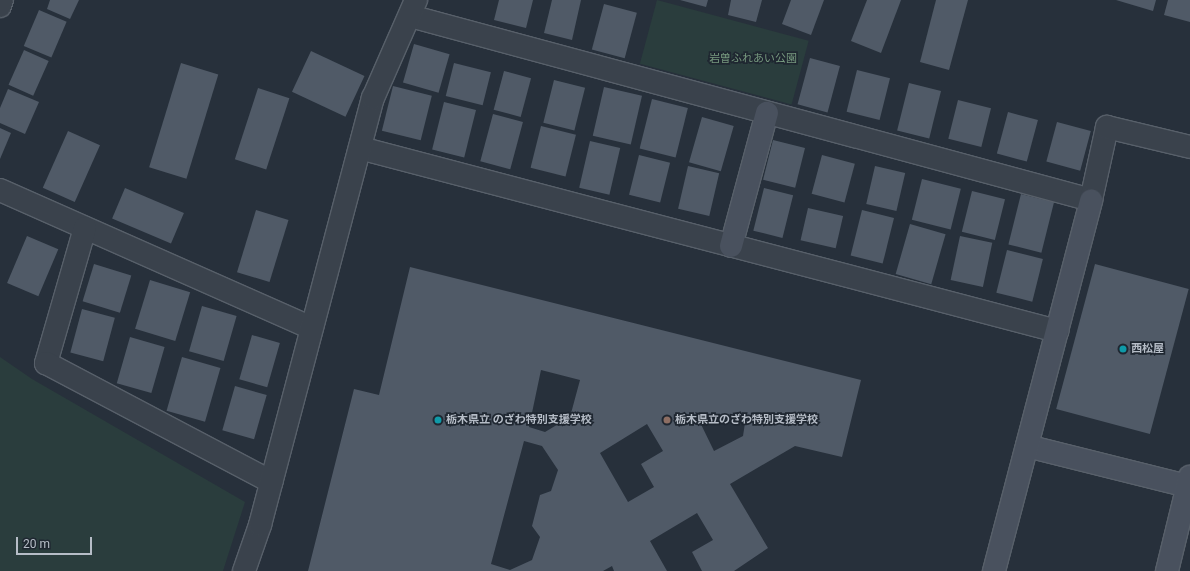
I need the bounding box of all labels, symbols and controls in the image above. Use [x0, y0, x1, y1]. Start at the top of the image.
park label: 岩曽ふれあい公園 [709, 52, 797, 66]
place label: 西松屋 [1131, 342, 1164, 356]
marker: 西松屋 [1118, 344, 1128, 354]
place label: 栃木県立 のざわ特別支援学校 [446, 413, 592, 427]
place label: 栃木県立のざわ特別支援学校 [675, 413, 818, 427]
marker: 栃木県立 のざわ特別支援学校 [433, 415, 443, 425]
marker: 栃木県立のざわ特別支援学校 [662, 415, 672, 425]
scale bar [18, 529, 94, 555]
text: 20 m [23, 537, 50, 551]

